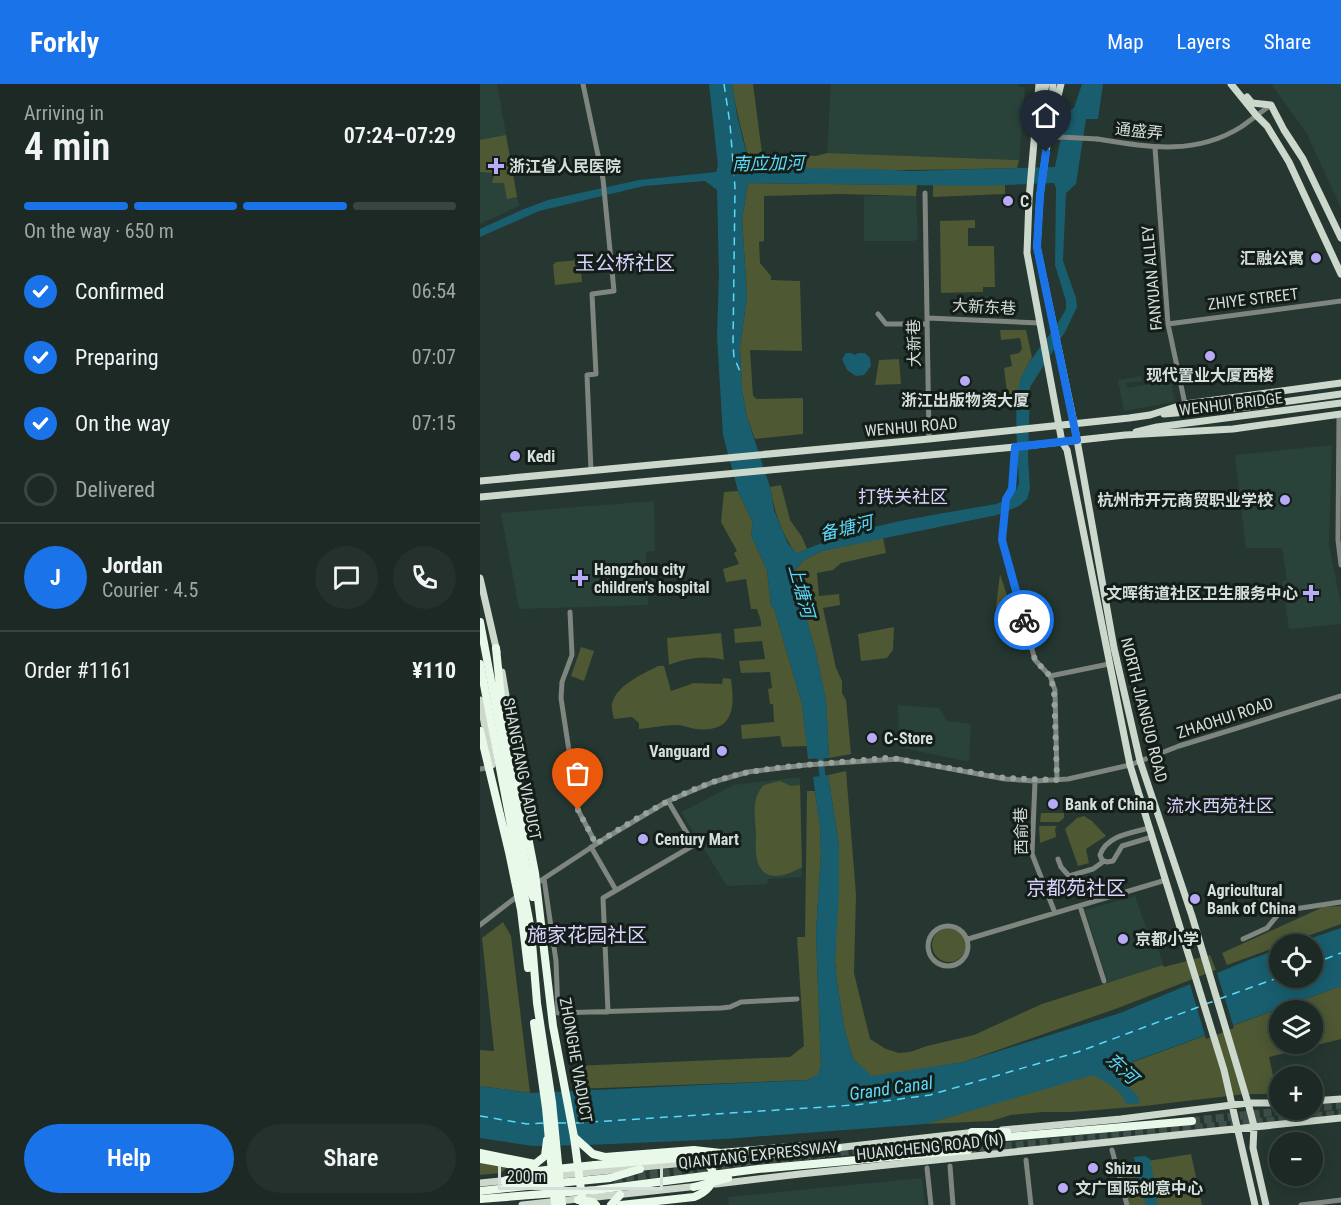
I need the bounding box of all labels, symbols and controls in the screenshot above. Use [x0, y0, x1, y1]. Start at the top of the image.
text: Forkly [30, 26, 99, 59]
text: Map [1107, 30, 1144, 54]
text: Layers [1177, 30, 1231, 54]
text: Share [1264, 30, 1311, 54]
pin [1020, 90, 1071, 152]
icon: home [1029, 99, 1062, 132]
text: Arriving in [24, 101, 104, 125]
street label: 通盛弄 [1114, 119, 1164, 143]
text: 07:24–07:29 [344, 123, 456, 148]
text: 4 min [24, 124, 110, 170]
water label: 南应加河 [732, 152, 807, 174]
marker: 浙江省人民医院 [487, 157, 505, 175]
place label: 浙江省人民医院 [509, 157, 621, 176]
place label: C [1020, 192, 1029, 211]
marker: C [1001, 194, 1015, 208]
text: On the way · 650 m [24, 219, 174, 243]
street label: FANYUAN ALLEY [1138, 224, 1166, 331]
place label: 汇融公寓 [1240, 249, 1304, 268]
district label: 玉公桥社区 [575, 251, 675, 275]
marker: 汇融公寓 [1309, 251, 1323, 265]
icon: check [24, 275, 57, 308]
text: Confirmed [75, 279, 164, 304]
text: 06:54 [412, 279, 456, 303]
street label: ZHIYE STREET [1206, 284, 1300, 314]
street label: 大新东巷 [952, 296, 1016, 318]
street label: 大新巷 [904, 319, 924, 367]
icon: check [24, 341, 57, 374]
text: Preparing [75, 345, 159, 370]
text: 07:07 [412, 345, 456, 369]
marker: 现代置业大厦西楼 [1203, 349, 1217, 363]
place label: 现代置业大厦西楼 [1146, 366, 1274, 385]
marker: 浙江出版物资大厦 [958, 374, 972, 388]
street label: WENHUI BRIDGE [1178, 388, 1284, 420]
place label: 浙江出版物资大厦 [901, 391, 1029, 410]
icon: check [24, 407, 57, 440]
text: On the way [75, 411, 170, 436]
text: 07:15 [412, 411, 456, 435]
street label: WENHUI ROAD [864, 413, 958, 441]
place label: Kedi [527, 447, 555, 466]
marker: Kedi [508, 449, 522, 463]
text: Delivered [75, 477, 155, 502]
district label: 打铁关社区 [858, 486, 948, 507]
place label: 杭州市开元商贸职业学校 [1097, 491, 1274, 510]
marker: 杭州市开元商贸职业学校 [1278, 493, 1292, 507]
water label: 备塘河 [817, 511, 878, 545]
button: chat [315, 546, 378, 609]
button: phone [393, 546, 456, 609]
text: Jordan [102, 553, 163, 578]
place label: Hangzhou city children's hospital [594, 560, 710, 597]
water label: 上塘河 [785, 562, 820, 623]
text: J [50, 565, 61, 590]
marker: Hangzhou city children's hospital [571, 569, 589, 587]
text: Courier · 4.5 [102, 578, 198, 602]
place label: 文晖街道社区卫生服务中心 [1106, 584, 1298, 603]
marker: 文晖街道社区卫生服务中心 [1302, 584, 1320, 602]
courier [994, 590, 1054, 650]
icon: bike [1008, 604, 1041, 637]
street label: NORTH JIANGUO ROAD [1117, 636, 1171, 784]
text: Order #1161 [24, 658, 132, 683]
text: ¥110 [412, 658, 456, 683]
street label: ZHAOHUI ROAD [1174, 694, 1276, 742]
street label: SHANGTANG VIADUCT [499, 696, 545, 842]
place label: C-Store [884, 729, 933, 748]
marker: C-Store [865, 731, 879, 745]
place label: Vanguard [649, 742, 710, 761]
marker: Vanguard [715, 744, 729, 758]
pin [552, 748, 603, 810]
icon: bag [561, 757, 594, 790]
place label: Bank of China [1065, 795, 1155, 814]
district label: 流水西苑社区 [1166, 795, 1274, 816]
marker: Bank of China [1046, 797, 1060, 811]
street label: 西俞巷 [1011, 807, 1031, 855]
place label: Century Mart [655, 830, 739, 849]
marker: Century Mart [636, 832, 650, 846]
district label: 京都苑社区 [1026, 876, 1126, 900]
place label: Agricultural Bank of China [1207, 881, 1297, 918]
marker: Agricultural Bank of China [1188, 892, 1202, 906]
district label: 施家花园社区 [527, 923, 647, 947]
place label: 京都小学 [1135, 930, 1199, 949]
marker: 京都小学 [1116, 932, 1130, 946]
map controls [1269, 934, 1323, 1186]
button: locate [1269, 934, 1323, 988]
street label: ZHONGHE VIADUCT [556, 996, 596, 1124]
button: layers [1269, 1000, 1323, 1054]
water label: 东河 [1102, 1048, 1145, 1090]
button: + [1269, 1066, 1323, 1120]
water label: Grand Canal [848, 1072, 935, 1104]
button: Help [24, 1124, 234, 1193]
button: Share [246, 1124, 456, 1193]
street label: HUANCHENG ROAD (N) [855, 1130, 1005, 1164]
button: − [1269, 1132, 1323, 1186]
street label: QIANTANG EXPRESSWAY [677, 1137, 839, 1173]
place label: Shizu [1105, 1159, 1141, 1178]
marker: Shizu [1086, 1161, 1100, 1175]
scale bar [498, 1163, 663, 1190]
text: 200 m [507, 1167, 546, 1186]
place label: 文广国际创意中心 [1075, 1179, 1203, 1198]
marker: 文广国际创意中心 [1056, 1181, 1070, 1195]

